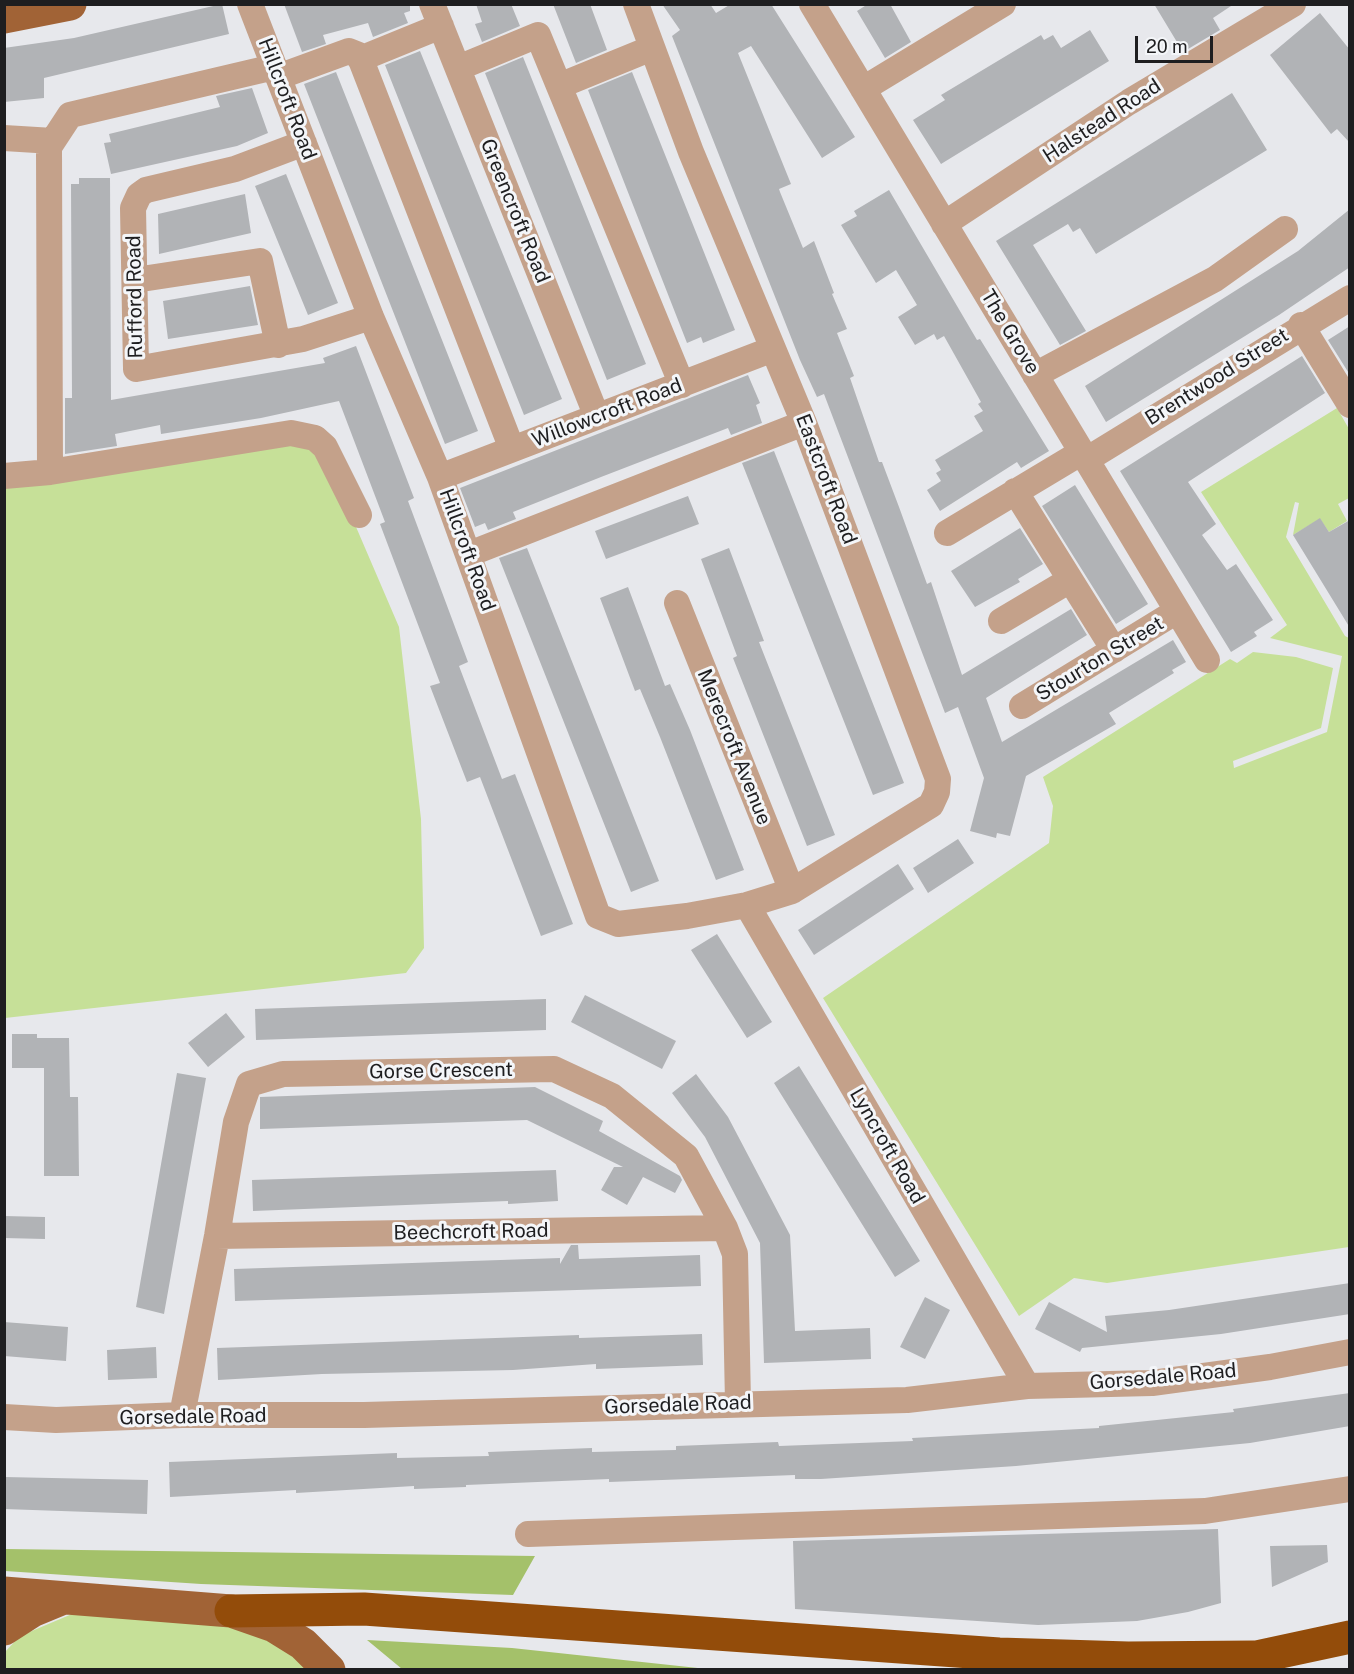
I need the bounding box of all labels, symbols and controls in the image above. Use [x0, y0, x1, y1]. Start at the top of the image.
scale bar [1138, 24, 1216, 62]
street label: Hillcroft Road [253, 35, 321, 163]
text: 20 m [1146, 36, 1188, 57]
street label: Halstead Road [1038, 74, 1166, 168]
street label: Greencroft Road [475, 136, 555, 286]
street label: Rufford Road [122, 235, 148, 359]
street label: The Grove [975, 285, 1045, 379]
street label: Brentwood Street [1141, 323, 1293, 431]
street label: Willowcroft Road [529, 373, 685, 453]
street label: Eastcroft Road [790, 411, 862, 547]
street label: Hillcroft Road [434, 486, 500, 614]
street label: Stourton Street [1032, 611, 1168, 707]
street label: Merecroft Avenue [692, 666, 776, 828]
street label: Gorse Crescent [369, 1058, 513, 1084]
street label: Lyncroft Road [844, 1084, 930, 1208]
street label: Beechcroft Road [393, 1219, 549, 1245]
street label: Gorsedale Road [1089, 1359, 1237, 1395]
street label: Gorsedale Road [604, 1390, 752, 1420]
street label: Gorsedale Road [119, 1404, 267, 1430]

